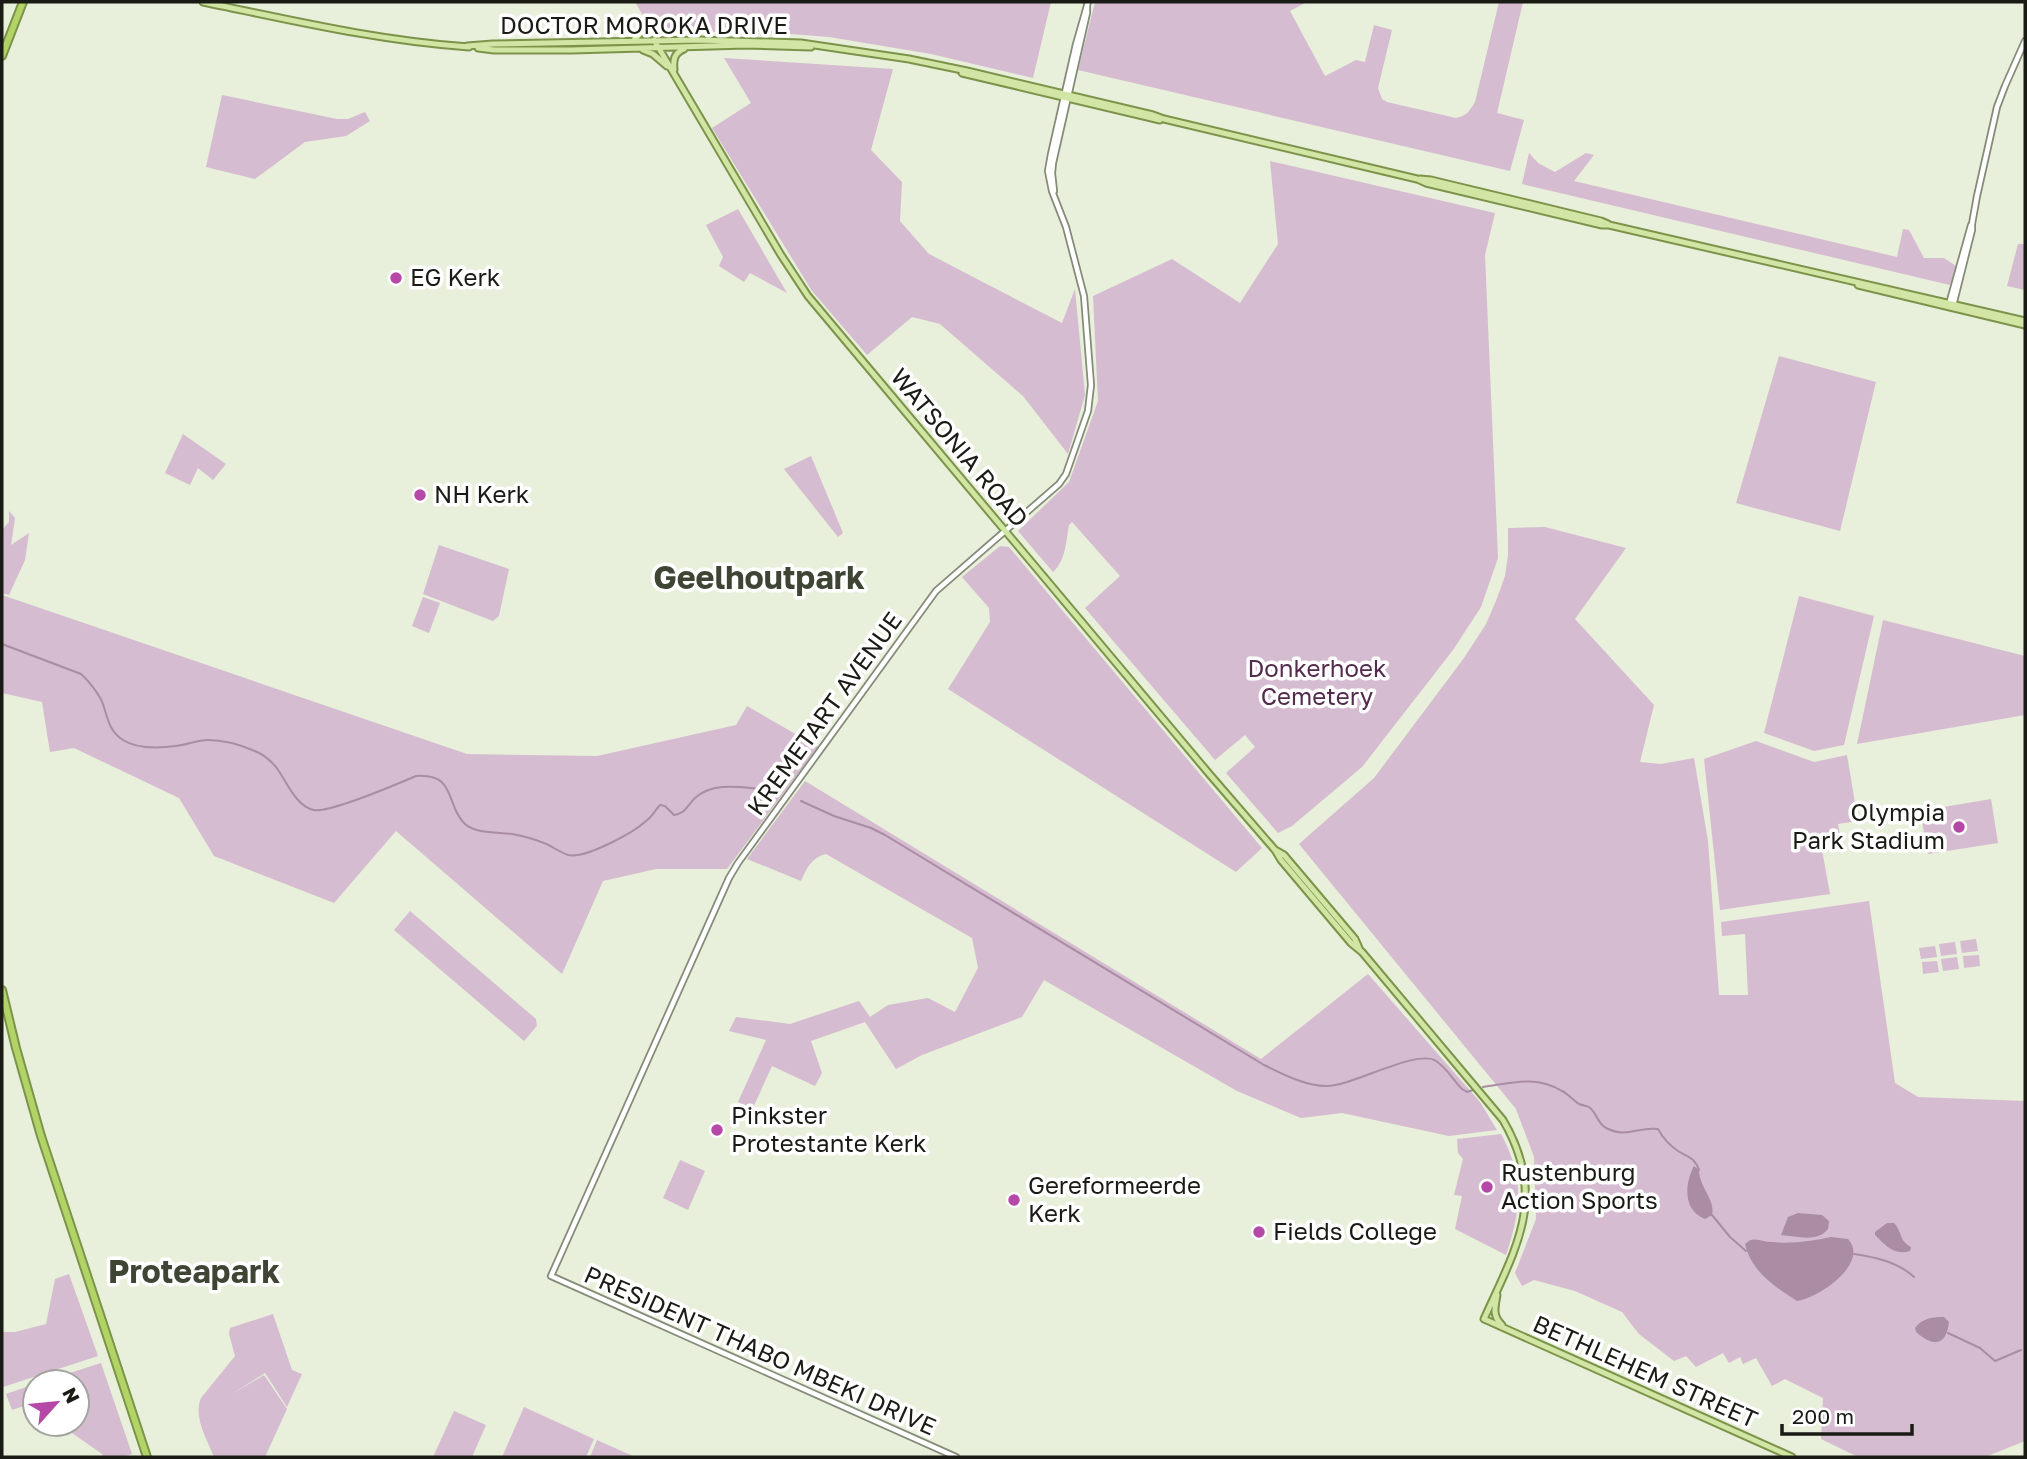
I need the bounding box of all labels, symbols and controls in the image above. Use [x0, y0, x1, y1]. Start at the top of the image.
street label: DOCTOR MOROKA DRIVE [500, 10, 788, 39]
place label: EG Kerk [410, 262, 500, 291]
marker: EG Kerk [388, 270, 404, 286]
street label: WATSONIA ROAD [885, 362, 1035, 532]
place label: NH Kerk [434, 479, 529, 508]
marker: NH Kerk [412, 487, 428, 503]
district label: Geelhoutpark [653, 558, 865, 596]
street label: KREMETART AVENUE [740, 606, 907, 820]
park label: Donkerhoek Cemetery [1248, 653, 1386, 710]
place label: Olympia Park Stadium [1792, 797, 1945, 854]
marker: Olympia Park Stadium [1951, 819, 1967, 835]
place label: Pinkster Protestante Kerk [731, 1100, 927, 1157]
marker: Pinkster Protestante Kerk [709, 1122, 725, 1138]
place label: Rustenburg Action Sports [1501, 1157, 1658, 1214]
place label: Gereformeerde Kerk [1028, 1170, 1201, 1227]
marker: Rustenburg Action Sports [1479, 1179, 1495, 1195]
marker: Gereformeerde Kerk [1006, 1192, 1022, 1208]
place label: Fields College [1273, 1216, 1437, 1245]
marker: Fields College [1251, 1224, 1267, 1240]
district label: Proteapark [108, 1252, 280, 1290]
street label: PRESIDENT THABO MBEKI DRIVE [580, 1259, 941, 1441]
street label: BETHLEHEM STREET [1529, 1308, 1762, 1433]
north arrow [21, 1368, 91, 1438]
text: N [58, 1383, 85, 1407]
scale bar [1782, 1392, 1912, 1436]
text: 200 m [1792, 1403, 1854, 1429]

